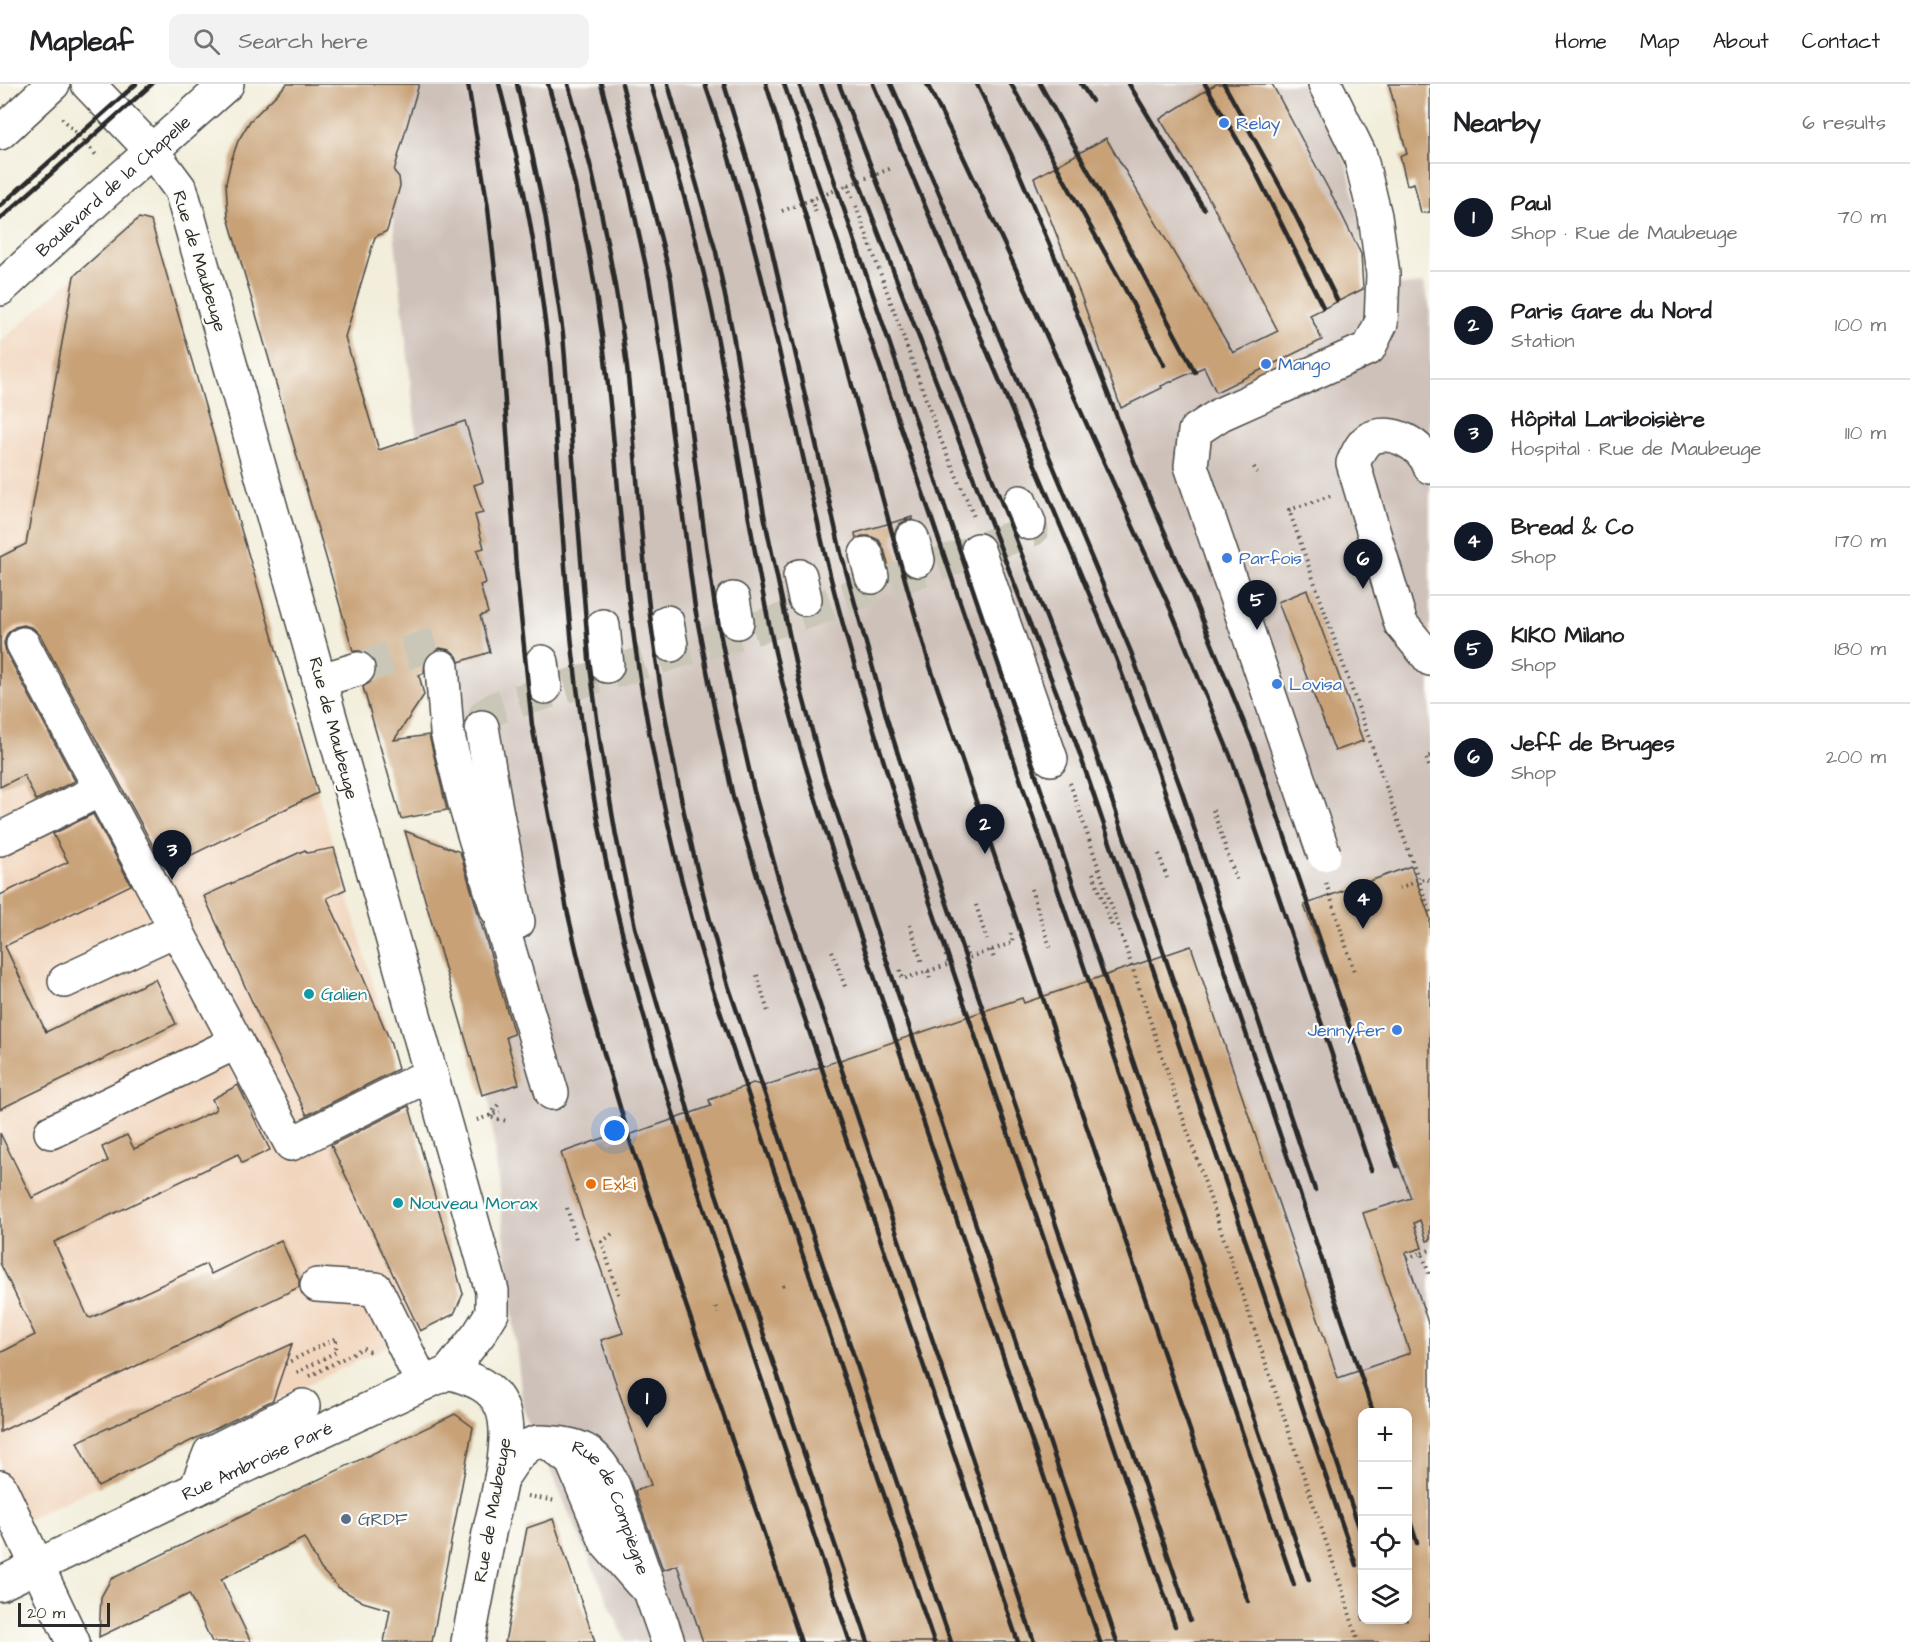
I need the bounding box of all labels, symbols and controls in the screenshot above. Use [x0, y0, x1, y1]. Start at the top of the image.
search box [169, 14, 589, 68]
text: Mapleaf [30, 22, 133, 61]
icon: search [190, 25, 223, 58]
text: Search here [238, 26, 368, 57]
text: Home [1555, 27, 1607, 56]
text: Map [1640, 27, 1680, 56]
text: About [1713, 27, 1769, 56]
text: Contact [1802, 27, 1880, 56]
text: Nearby [1454, 105, 1541, 141]
text: 6 results [1802, 109, 1886, 137]
street label: Boulevard de la Chapelle [30, 110, 197, 263]
place label: Relay [1236, 111, 1281, 137]
marker: Relay [1217, 116, 1231, 130]
street label: Rue de Maubeuge [165, 188, 233, 335]
text: Paul [1511, 188, 1551, 219]
text: 1 [1472, 203, 1475, 231]
text: 70 m [1838, 203, 1886, 231]
text: Shop · Rue de Maubeuge [1511, 219, 1738, 247]
text: Paris Gare du Nord [1511, 296, 1712, 327]
text: 2 [1468, 311, 1479, 339]
text: 100 m [1835, 311, 1886, 339]
text: Station [1511, 327, 1574, 355]
place label: Mango [1278, 352, 1330, 378]
marker: Mango [1259, 357, 1273, 371]
text: Hôpital Lariboisière [1511, 404, 1705, 435]
text: 3 [1468, 419, 1479, 447]
text: 110 m [1845, 419, 1886, 447]
text: Hospital · Rue de Maubeuge [1511, 435, 1761, 463]
text: Bread & Co [1511, 512, 1633, 543]
text: 4 [1467, 527, 1480, 555]
text: 170 m [1835, 527, 1886, 555]
pin: 6 [1344, 540, 1382, 589]
text: Shop [1511, 543, 1556, 571]
place label: Parfois [1239, 546, 1302, 571]
marker: Parfois [1220, 551, 1234, 565]
pin: 5 [1238, 580, 1276, 630]
text: KIKO Milano [1511, 620, 1624, 651]
text: 5 [1466, 635, 1481, 663]
text: 180 m [1834, 635, 1886, 663]
text: Shop [1511, 651, 1556, 679]
street label: Rue de Maubeuge [302, 654, 365, 803]
place label: Lovisa [1289, 672, 1342, 697]
marker: Lovisa [1270, 677, 1284, 691]
text: Jeff de Bruges [1511, 728, 1675, 759]
text: 6 [1467, 743, 1480, 771]
text: 200 m [1826, 743, 1886, 771]
text: Shop [1511, 759, 1556, 787]
pin: 2 [966, 804, 1004, 854]
pin: 3 [152, 830, 192, 880]
pin: 4 [1344, 880, 1382, 929]
place label: Galien [321, 982, 367, 1007]
marker: Galien [302, 987, 316, 1001]
place label: Jennyfer [1307, 1018, 1385, 1044]
marker: Jennyfer [1390, 1023, 1404, 1037]
your location [600, 1116, 629, 1145]
place label: Exki [603, 1172, 636, 1197]
marker: Exki [584, 1177, 598, 1191]
place label: Nouveau Morax [410, 1191, 538, 1216]
marker: Nouveau Morax [391, 1196, 405, 1210]
pin: 1 [628, 1378, 666, 1428]
map controls [1358, 1408, 1412, 1624]
button: + [1358, 1408, 1412, 1462]
street label: Rue Ambroise Paré [178, 1415, 337, 1507]
street label: Rue de Compiègne [568, 1434, 656, 1579]
street label: Rue de Maubeuge [467, 1436, 519, 1584]
button: − [1358, 1462, 1412, 1516]
place label: GRDF [358, 1507, 408, 1532]
marker: GRDF [339, 1512, 353, 1526]
button: locate [1358, 1516, 1412, 1570]
button: layers [1358, 1570, 1412, 1624]
scale bar [18, 1600, 110, 1628]
text: 20 m [27, 1602, 65, 1624]

